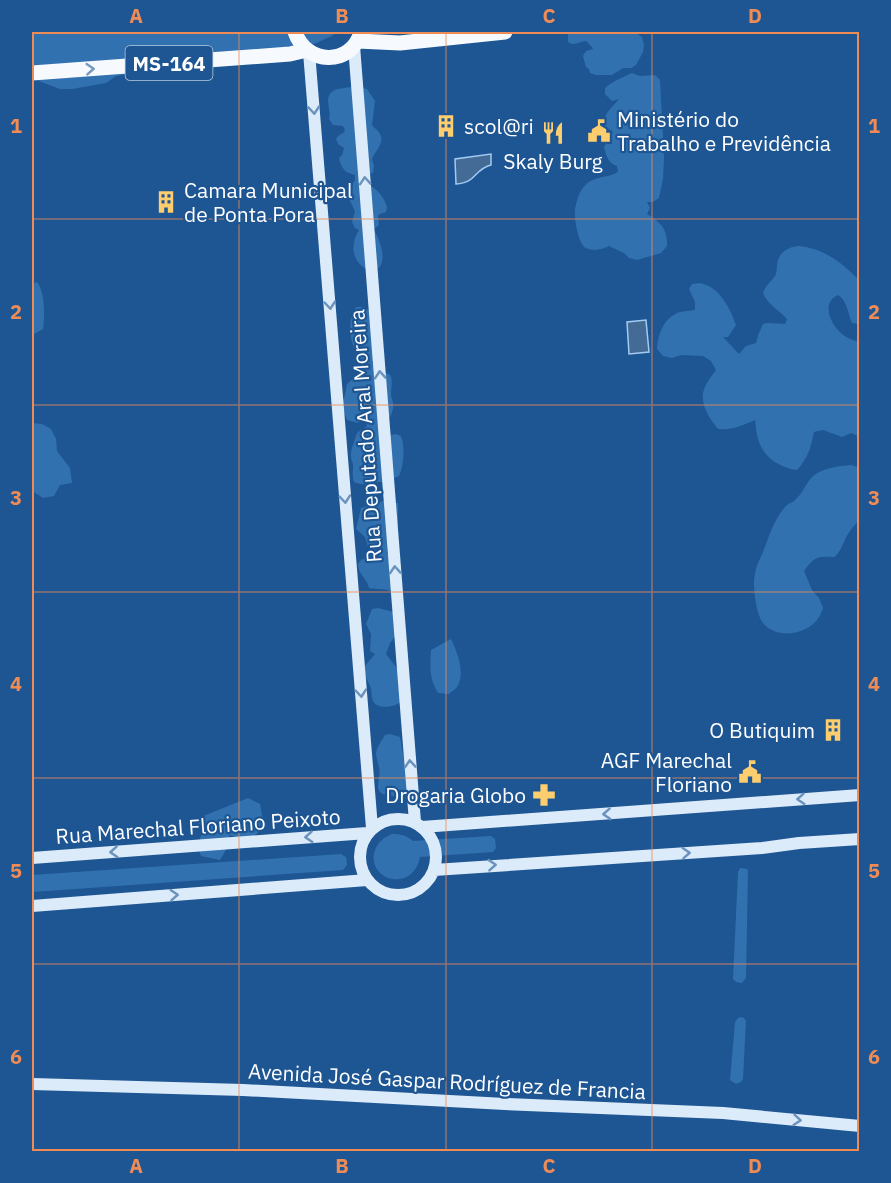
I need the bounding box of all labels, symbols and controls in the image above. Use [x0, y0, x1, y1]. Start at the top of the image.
text: A [129, 2, 143, 29]
text: B [335, 2, 349, 29]
text: C [542, 2, 556, 29]
text: D [748, 2, 762, 29]
road number: MS-164 [126, 46, 213, 80]
one-way arrow [85, 63, 94, 76]
place label: Ministério do Trabalho e Previdência [617, 105, 831, 157]
one-way arrow [307, 106, 320, 115]
text: 1 [10, 112, 22, 139]
place label: scol@ri [464, 112, 534, 140]
text: 1 [868, 112, 880, 139]
building icon: scol@ri [433, 113, 459, 139]
public building icon: Ministério do Trabalho e Previdência [586, 118, 612, 144]
restaurant icon: Skaly Burg [540, 120, 566, 146]
place label: Skaly Burg [503, 147, 603, 175]
place label: Camara Municipal de Ponta Pora [184, 176, 353, 228]
one-way arrow [358, 176, 371, 185]
building icon: Camara Municipal de Ponta Pora [153, 189, 179, 215]
text: 2 [10, 298, 22, 325]
text: 2 [868, 298, 880, 325]
one-way arrow [323, 300, 336, 309]
street label: Rua Deputado Aral Moreira [342, 308, 388, 564]
one-way arrow [374, 371, 387, 380]
text: 3 [10, 484, 22, 511]
text: 3 [868, 484, 880, 511]
one-way arrow [338, 495, 351, 504]
one-way arrow [389, 565, 402, 574]
text: 4 [10, 670, 22, 697]
text: 4 [868, 670, 880, 697]
one-way arrow [354, 689, 367, 698]
place label: O Butiquim [709, 716, 815, 744]
building icon: O Butiquim [820, 717, 846, 743]
place label: AGF Marechal Floriano [601, 746, 732, 798]
public building icon: AGF Marechal Floriano [737, 759, 763, 785]
one-way arrow [404, 760, 417, 769]
place label: Drogaria Globo [385, 781, 526, 809]
pharmacy icon: Drogaria Globo [531, 782, 557, 808]
one-way arrow [797, 792, 806, 805]
street label: Rua Marechal Floriano Peixoto [55, 802, 341, 850]
one-way arrow [602, 807, 611, 820]
one-way arrow [304, 830, 313, 843]
one-way arrow [110, 845, 119, 858]
one-way arrow [682, 846, 691, 859]
text: 5 [10, 857, 22, 884]
text: 5 [868, 857, 880, 884]
one-way arrow [487, 859, 496, 872]
one-way arrow [169, 889, 178, 902]
text: 6 [10, 1043, 22, 1070]
text: 6 [868, 1043, 880, 1070]
street label: Avenida José Gaspar Rodríguez de Francia [247, 1057, 647, 1105]
one-way arrow [792, 1113, 801, 1126]
text: A [129, 1152, 143, 1179]
text: B [335, 1152, 349, 1179]
text: C [542, 1152, 556, 1179]
text: D [748, 1152, 762, 1179]

